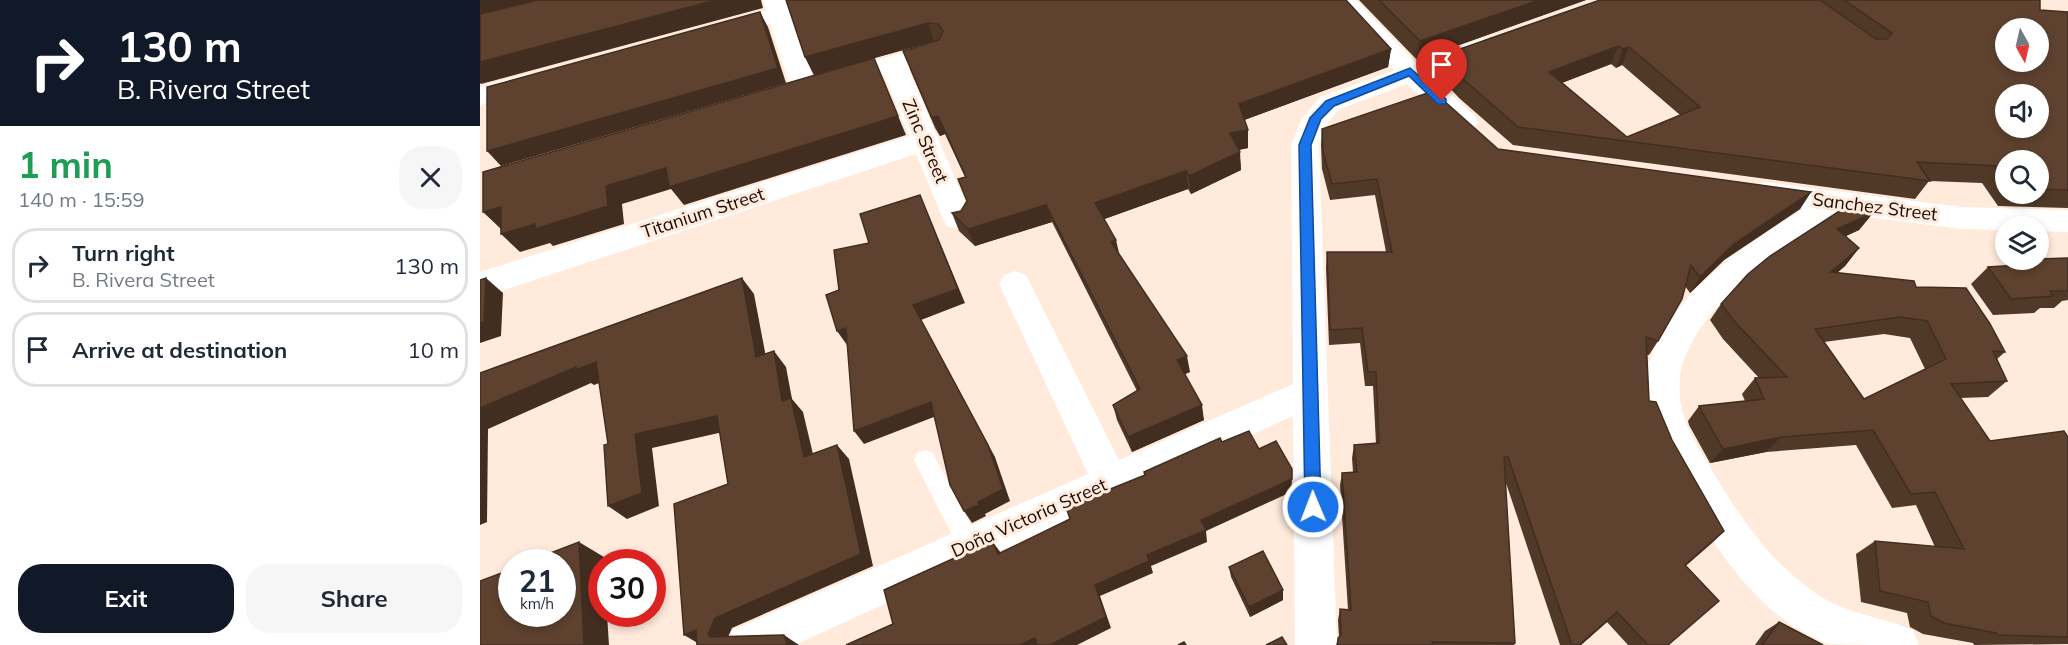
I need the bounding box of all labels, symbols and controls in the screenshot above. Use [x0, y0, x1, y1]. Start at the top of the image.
north arrow [1995, 18, 2049, 72]
map controls [1995, 18, 2049, 270]
text: 130 m [117, 20, 242, 73]
icon: right [18, 24, 96, 102]
pin [1416, 39, 1467, 101]
icon: arrive [1425, 48, 1458, 81]
text: B. Rivera Street [117, 72, 310, 106]
button: sound [1995, 84, 2049, 138]
street label: Zinc Street [897, 95, 953, 186]
text: 1 min [18, 142, 113, 187]
button: close [399, 146, 462, 209]
button: search [1995, 150, 2049, 204]
street label: Titanium Street [639, 182, 767, 243]
text: 140 m · 15:59 [18, 187, 144, 212]
street label: Sanchez Street [1811, 187, 1939, 226]
button: layers [1995, 216, 2049, 270]
text: Turn right [72, 239, 175, 267]
icon: right [21, 249, 54, 282]
text: 130 m [394, 252, 459, 280]
text: B. Rivera Street [72, 267, 215, 292]
icon: arrive [21, 333, 54, 366]
text: Arrive at destination [72, 336, 287, 364]
text: 10 m [408, 336, 459, 364]
street label: Doña Victoria Street [947, 473, 1110, 562]
position arrow [1281, 475, 1345, 539]
speed limit sign: 30 [588, 549, 666, 627]
text: 21 [519, 562, 555, 600]
button: Exit [18, 564, 234, 633]
button: Share [246, 564, 462, 633]
text: km/h [520, 594, 554, 613]

